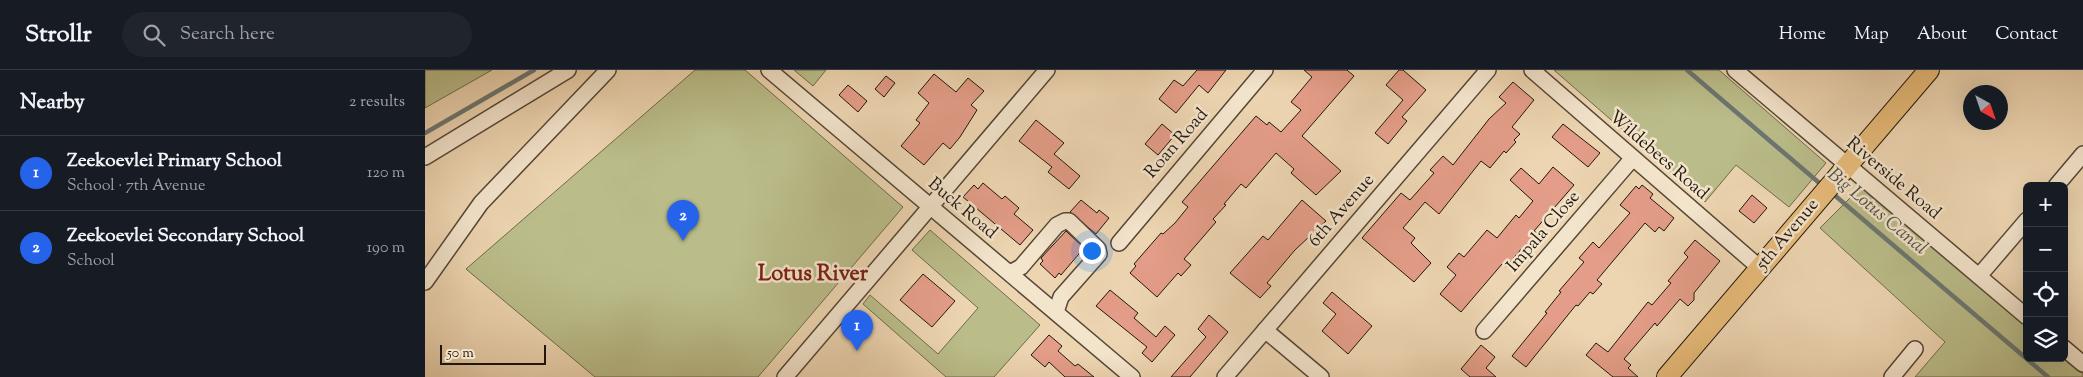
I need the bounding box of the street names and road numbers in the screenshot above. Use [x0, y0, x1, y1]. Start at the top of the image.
street label: Roan Road [1139, 103, 1215, 185]
street label: Wildebees Road [1602, 105, 1714, 207]
street label: Riverside Road [1840, 132, 1946, 226]
street label: 6th Avenue [1303, 169, 1381, 253]
street label: Buck Road [922, 172, 1002, 246]
street label: Impala Close [1501, 185, 1587, 279]
street label: 5th Avenue [1749, 193, 1826, 277]

